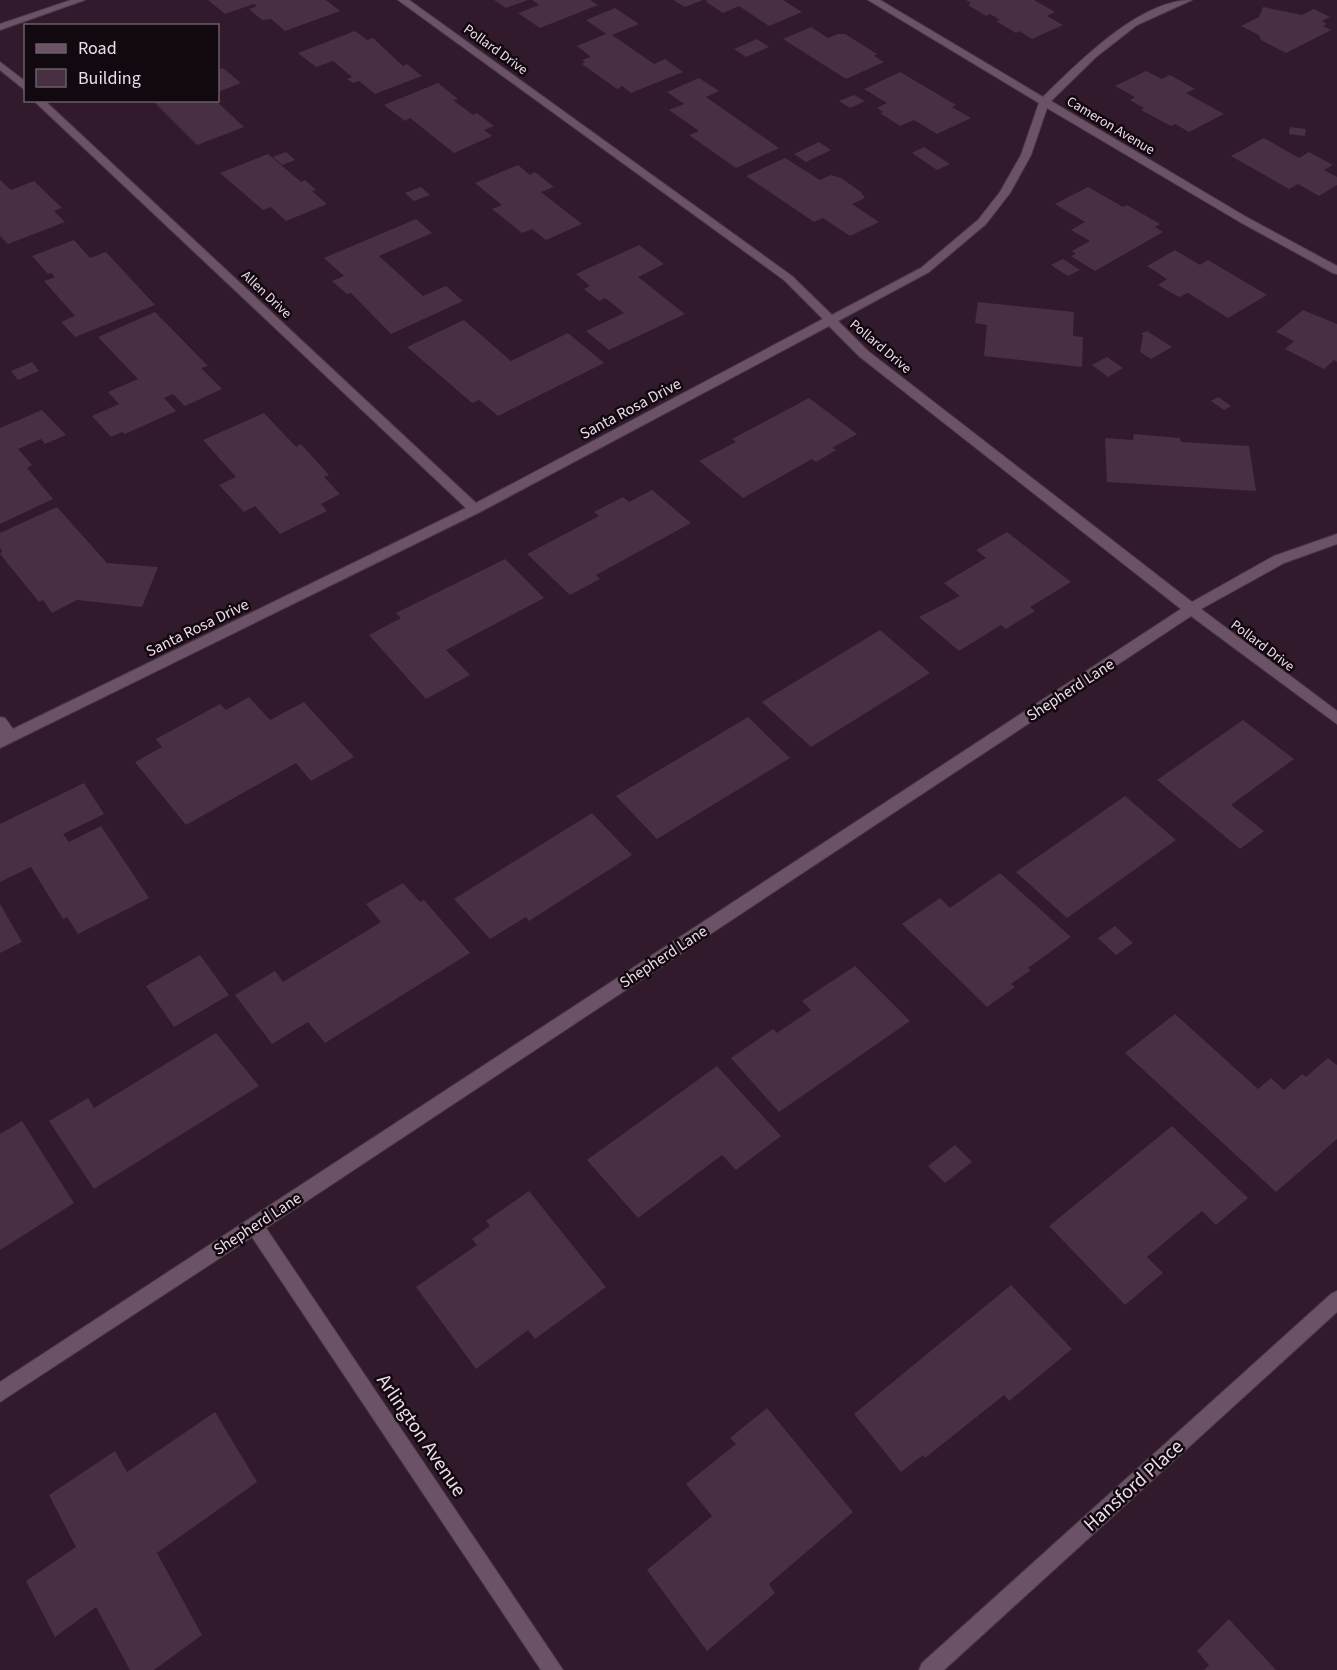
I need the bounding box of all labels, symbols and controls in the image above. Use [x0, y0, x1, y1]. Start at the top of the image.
street label: Pollard Drive [459, 20, 532, 80]
legend [24, 24, 219, 102]
text: Road [78, 36, 117, 61]
text: Building [78, 66, 141, 91]
street label: Cameron Avenue [1063, 92, 1158, 160]
street label: Allen Drive [237, 266, 296, 323]
street label: Pollard Drive [845, 315, 916, 379]
street label: Santa Rosa Drive [576, 373, 685, 445]
street label: Santa Rosa Drive [142, 593, 253, 662]
street label: Pollard Drive [1226, 615, 1298, 676]
street label: Shepherd Lane [1022, 653, 1119, 726]
street label: Shepherd Lane [615, 920, 712, 993]
street label: Shepherd Lane [209, 1187, 306, 1260]
street label: Arlington Avenue [370, 1369, 473, 1503]
street label: Hansford Place [1078, 1433, 1190, 1538]

